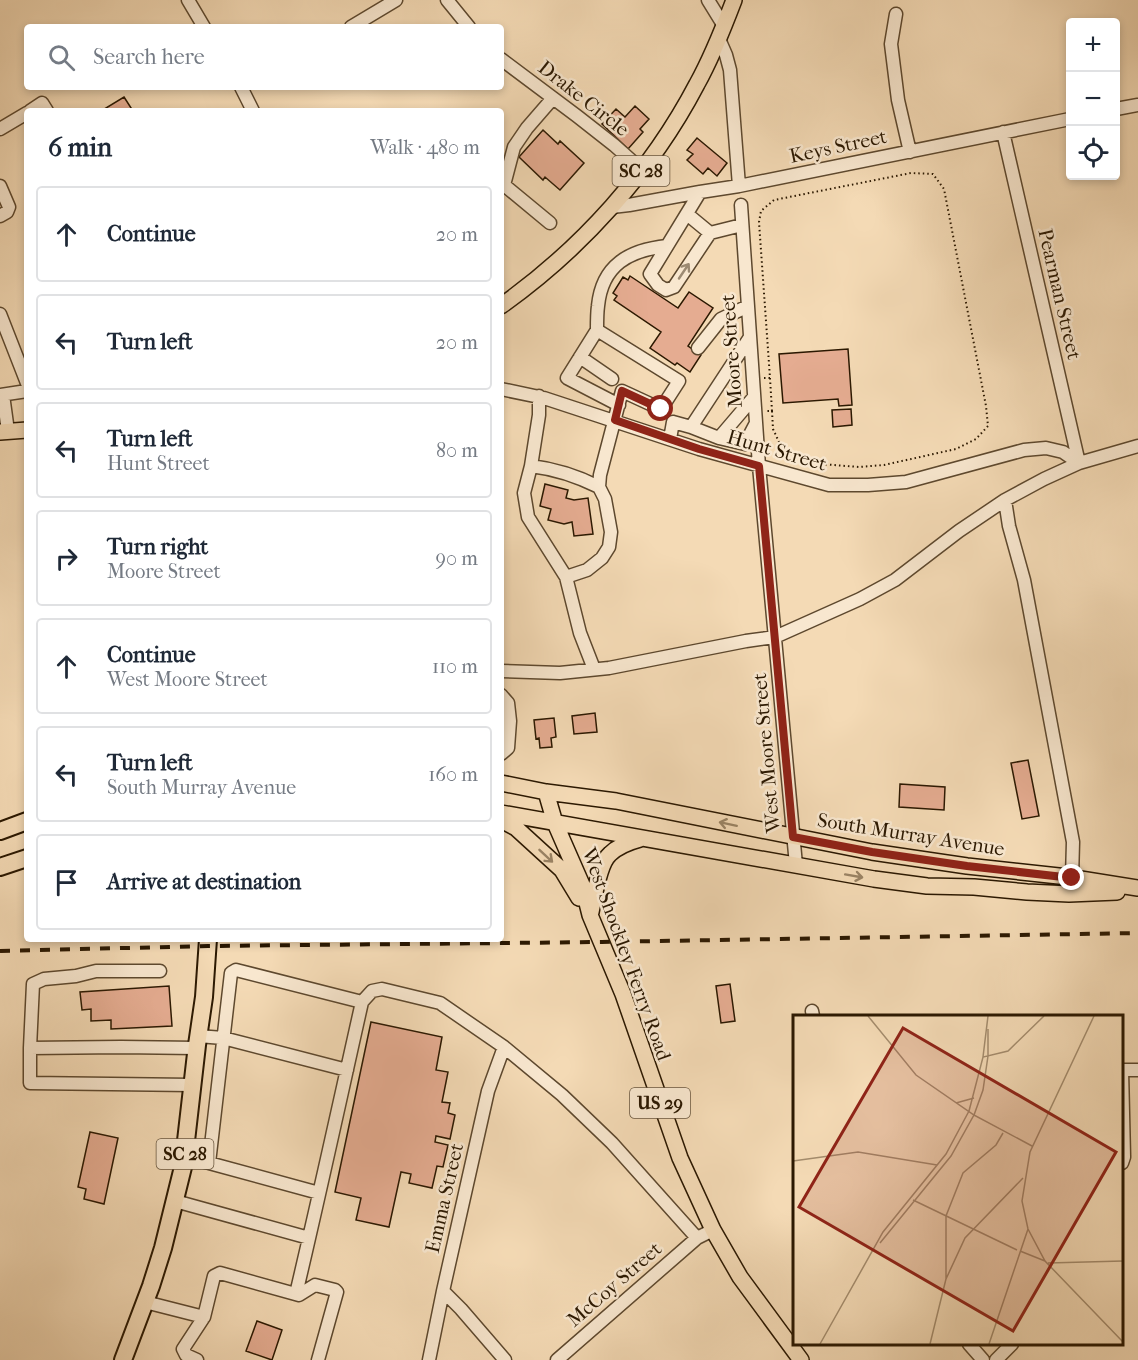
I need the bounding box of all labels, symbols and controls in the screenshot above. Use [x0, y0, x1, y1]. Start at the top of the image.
map controls [1066, 18, 1120, 180]
button: + [1066, 18, 1120, 72]
search box [24, 24, 504, 90]
icon: search [45, 41, 78, 74]
text: Search here [93, 44, 205, 70]
street label: Drake Circle [534, 56, 634, 141]
button: − [1066, 72, 1120, 126]
street label: Keys Street [787, 125, 889, 168]
button: locate [1066, 126, 1120, 180]
text: 6 min [48, 132, 112, 163]
text: Walk · 480 m [370, 136, 480, 159]
road number: SC 28 [612, 156, 670, 186]
icon: ahead [50, 218, 83, 251]
text: Continue [107, 221, 196, 247]
text: 20 m [436, 223, 478, 246]
street label: Pearman Street [1033, 226, 1086, 362]
one-way arrow [678, 262, 691, 279]
street label: Moore Street [716, 294, 747, 408]
icon: left [50, 326, 83, 359]
text: Turn left [107, 329, 193, 355]
text: 20 m [436, 331, 478, 354]
route start [647, 395, 673, 421]
street label: Hunt Street [724, 425, 829, 476]
text: Turn left [107, 426, 193, 452]
icon: left [50, 434, 83, 467]
text: 80 m [436, 439, 478, 462]
text: Hunt Street [107, 452, 210, 475]
text: Turn right [107, 534, 208, 560]
icon: right [50, 542, 83, 575]
text: 90 m [436, 547, 478, 570]
text: Moore Street [107, 560, 221, 583]
text: Continue [107, 642, 196, 668]
icon: ahead [50, 650, 83, 683]
text: 110 m [432, 655, 478, 678]
text: West Moore Street [107, 668, 268, 691]
street label: West Moore Street [748, 672, 785, 835]
text: Turn left [107, 750, 193, 776]
icon: left [50, 758, 83, 791]
text: 160 m [428, 763, 478, 786]
text: South Murray Avenue [107, 776, 296, 799]
street label: South Murray Avenue [816, 808, 1006, 861]
one-way arrow [719, 817, 738, 829]
street label: West Shockley Ferry Road [577, 844, 676, 1065]
one-way arrow [539, 849, 554, 863]
route end [1058, 864, 1084, 890]
icon: arrive [50, 866, 83, 899]
text: Arrive at destination [107, 869, 301, 895]
one-way arrow [843, 870, 863, 881]
inset map [793, 1015, 1123, 1345]
road number: US 29 [630, 1088, 690, 1118]
road number: SC 28 [156, 1139, 213, 1169]
street label: Emma Street [421, 1141, 468, 1255]
street label: McCoy Street [562, 1237, 666, 1332]

